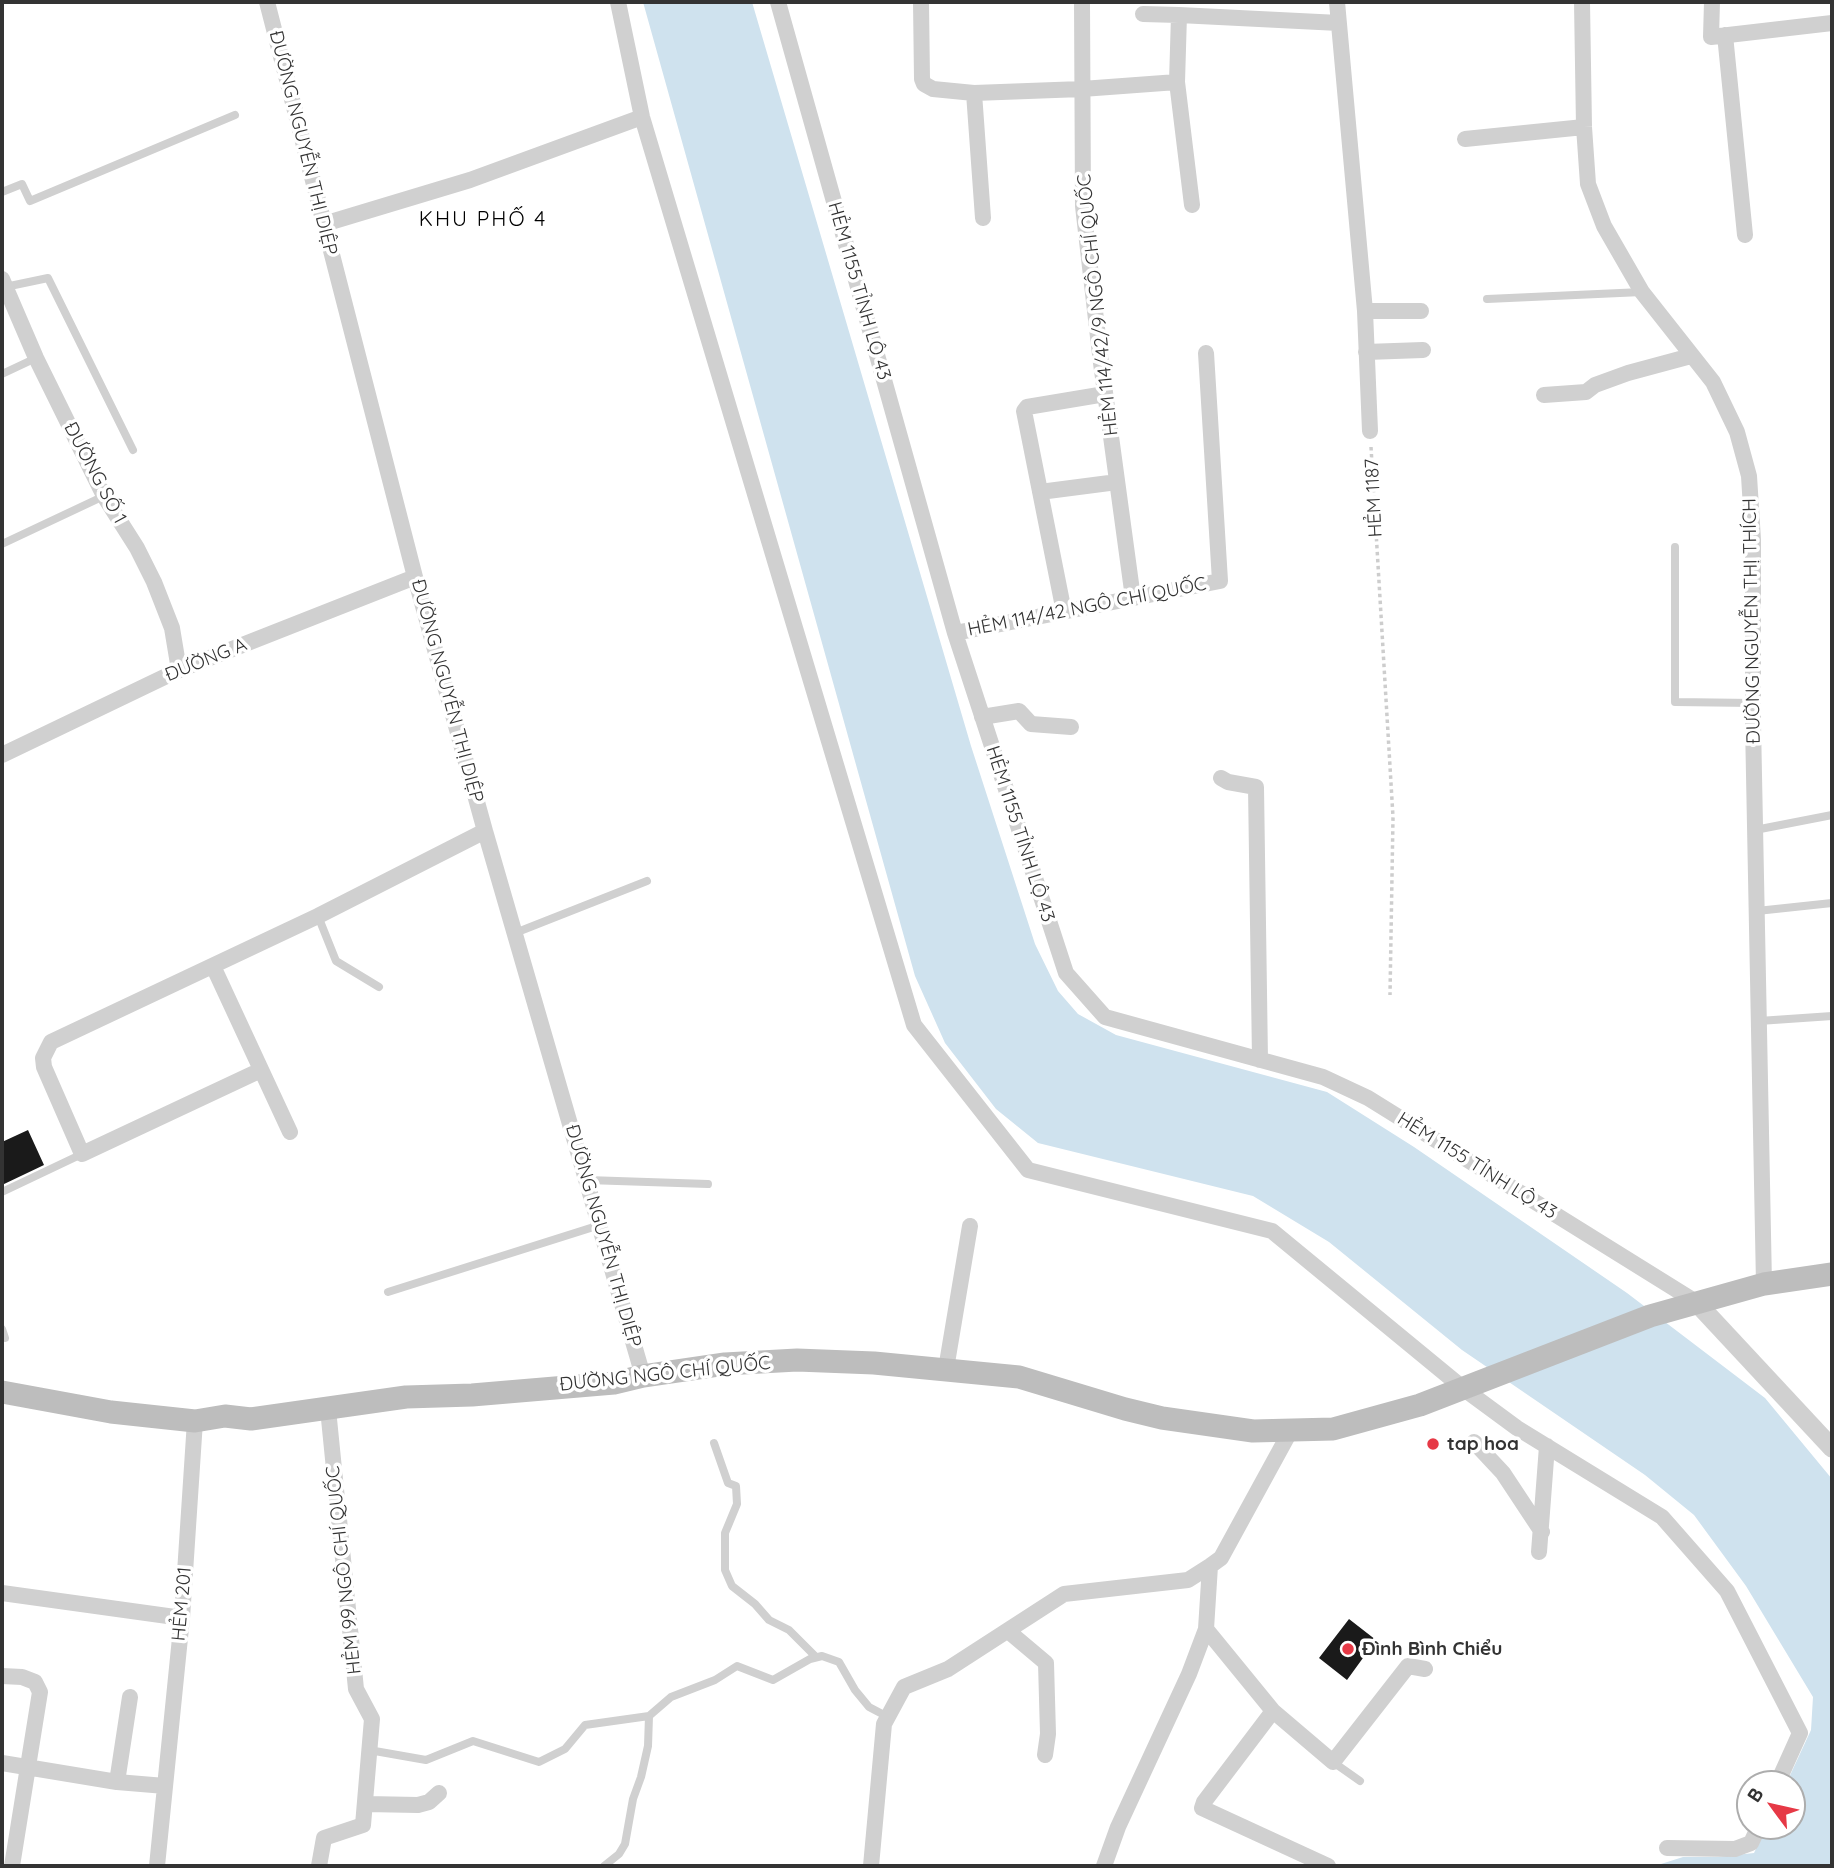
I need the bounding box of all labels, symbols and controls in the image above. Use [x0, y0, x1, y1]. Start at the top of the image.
street label: ĐƯỜNG NGUYỄN THỊ DIỆP [264, 28, 342, 258]
street label: HẺM 114/42/9 NGÔ CHÍ QUỐC [1073, 173, 1123, 437]
street label: HẺM 1155 TỈNH LỘ 43 [823, 199, 895, 383]
district label: KHU PHỐ 4 [420, 207, 546, 233]
street label: ĐƯỜNG SỐ 1 [59, 418, 131, 528]
street label: HẺM 1187 [1361, 458, 1387, 538]
street label: ĐƯỜNG NGUYỄN THỊ THÍCH [1738, 498, 1766, 744]
street label: HẺM 114/42 NGÔ CHÍ QUỐC [966, 573, 1208, 641]
street label: ĐƯỜNG NGUYỄN THỊ DIỆP [406, 577, 488, 805]
street label: ĐƯỜNG A [162, 633, 250, 687]
street label: HẺM 1155 TỈNH LỘ 43 [981, 743, 1059, 925]
street label: HẺM 1155 TỈNH LỘ 43 [1393, 1108, 1561, 1224]
street label: ĐƯỜNG NGUYỄN THỊ DIỆP [560, 1122, 646, 1350]
street label: ĐƯỜNG NGÔ CHÍ QUỐC [558, 1352, 772, 1396]
place label: tap hoa [1447, 1433, 1519, 1455]
marker: tap hoa [1425, 1436, 1441, 1452]
street label: HẺM 99 NGÔ CHÍ QUỐC [322, 1464, 366, 1676]
street label: HẺM 201 [167, 1566, 197, 1642]
place label: Đình Bình Chiểu [1362, 1638, 1502, 1660]
marker: Đình Bình Chiểu [1340, 1641, 1356, 1657]
north arrow [1736, 1770, 1806, 1840]
text: B [1742, 1783, 1769, 1806]

